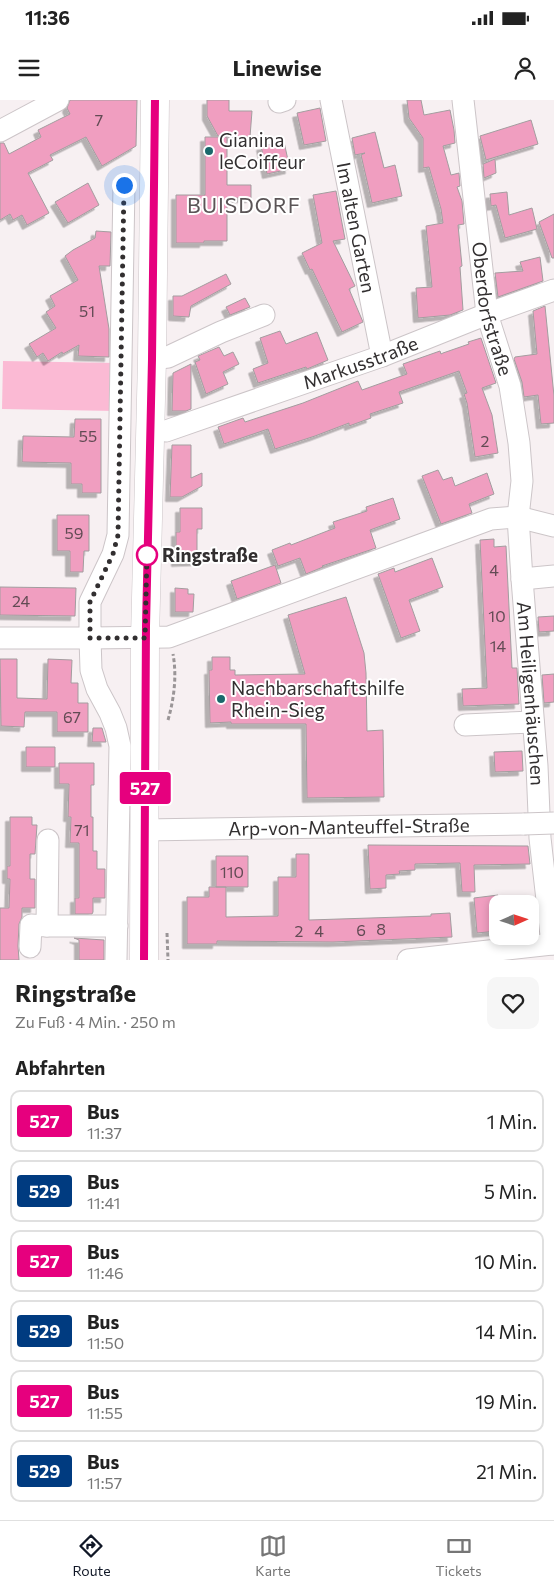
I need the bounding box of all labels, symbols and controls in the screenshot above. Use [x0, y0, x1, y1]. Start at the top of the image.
text: 11:36 [25, 6, 70, 29]
icon: menu [15, 54, 43, 82]
text: Linewise [232, 54, 322, 81]
icon: person [511, 54, 539, 82]
house number: 7 [95, 110, 103, 129]
place label: Gianina leCoiffeur [219, 128, 306, 173]
marker: Gianina leCoiffeur [203, 145, 215, 157]
street label: Im alten Garten [333, 160, 381, 295]
your location [112, 173, 137, 198]
district label: BUISDORF [187, 192, 301, 217]
street label: Oberdorfstraße [468, 241, 518, 378]
house number: 51 [79, 301, 95, 320]
street label: Markusstraße [300, 331, 421, 394]
house number: 55 [79, 426, 97, 445]
house number: 2 [481, 431, 490, 450]
house number: 59 [65, 523, 83, 542]
place label: Ringstraße [162, 543, 258, 566]
marker: Ringstraße [136, 544, 158, 566]
house number: 4 [489, 560, 499, 579]
house number: 24 [12, 591, 30, 610]
street label: Am Heiligenhäuschen [513, 601, 550, 786]
house number: 10 [488, 606, 506, 625]
house number: 14 [490, 636, 507, 655]
place label: Nachbarschaftshilfe Rhein-Sieg [231, 676, 404, 721]
marker: Nachbarschaftshilfe Rhein-Sieg [215, 693, 227, 705]
house number: 67 [63, 707, 81, 726]
line badge: 527 [116, 772, 174, 804]
text: 527 [130, 777, 160, 799]
street label: Arp-von-Manteuffel-Straße [228, 813, 470, 840]
house number: 71 [74, 820, 90, 839]
house number: 110 [220, 862, 244, 881]
north arrow [489, 895, 539, 945]
map controls [489, 895, 539, 945]
house number: 8 [376, 919, 386, 938]
house number: 6 [356, 920, 366, 939]
house number: 2 [295, 921, 304, 940]
house number: 4 [314, 921, 324, 940]
button: heart [487, 977, 539, 1029]
text: Ringstraße [15, 978, 136, 1007]
text: Zu Fuß · 4 Min. · 250 m [15, 1012, 176, 1031]
text: Abfahrten [15, 1056, 105, 1079]
text: Bus [87, 1100, 119, 1123]
text: 527 [29, 1110, 60, 1132]
text: 1 Min. [487, 1110, 537, 1133]
text: 11:37 [87, 1123, 122, 1142]
text: Bus [87, 1170, 119, 1193]
text: 529 [29, 1180, 60, 1202]
text: 5 Min. [484, 1180, 537, 1203]
text: 11:41 [87, 1193, 120, 1212]
text: Bus [87, 1240, 119, 1263]
text: 527 [29, 1250, 60, 1272]
text: 10 Min. [474, 1250, 537, 1273]
text: 11:46 [87, 1263, 124, 1282]
text: Bus [87, 1310, 119, 1333]
text: 529 [29, 1320, 60, 1342]
text: 14 Min. [475, 1320, 537, 1343]
text: 11:50 [87, 1333, 124, 1352]
text: Bus [87, 1380, 119, 1403]
text: 527 [29, 1390, 60, 1412]
text: 19 Min. [475, 1390, 537, 1413]
text: 11:55 [87, 1403, 123, 1422]
text: Bus [87, 1450, 119, 1473]
text: 529 [29, 1460, 60, 1482]
text: 21 Min. [476, 1460, 537, 1483]
text: 11:57 [87, 1473, 122, 1492]
tab: Route [72, 1532, 111, 1579]
tab: Karte [255, 1532, 291, 1579]
tab: Tickets [435, 1532, 482, 1579]

